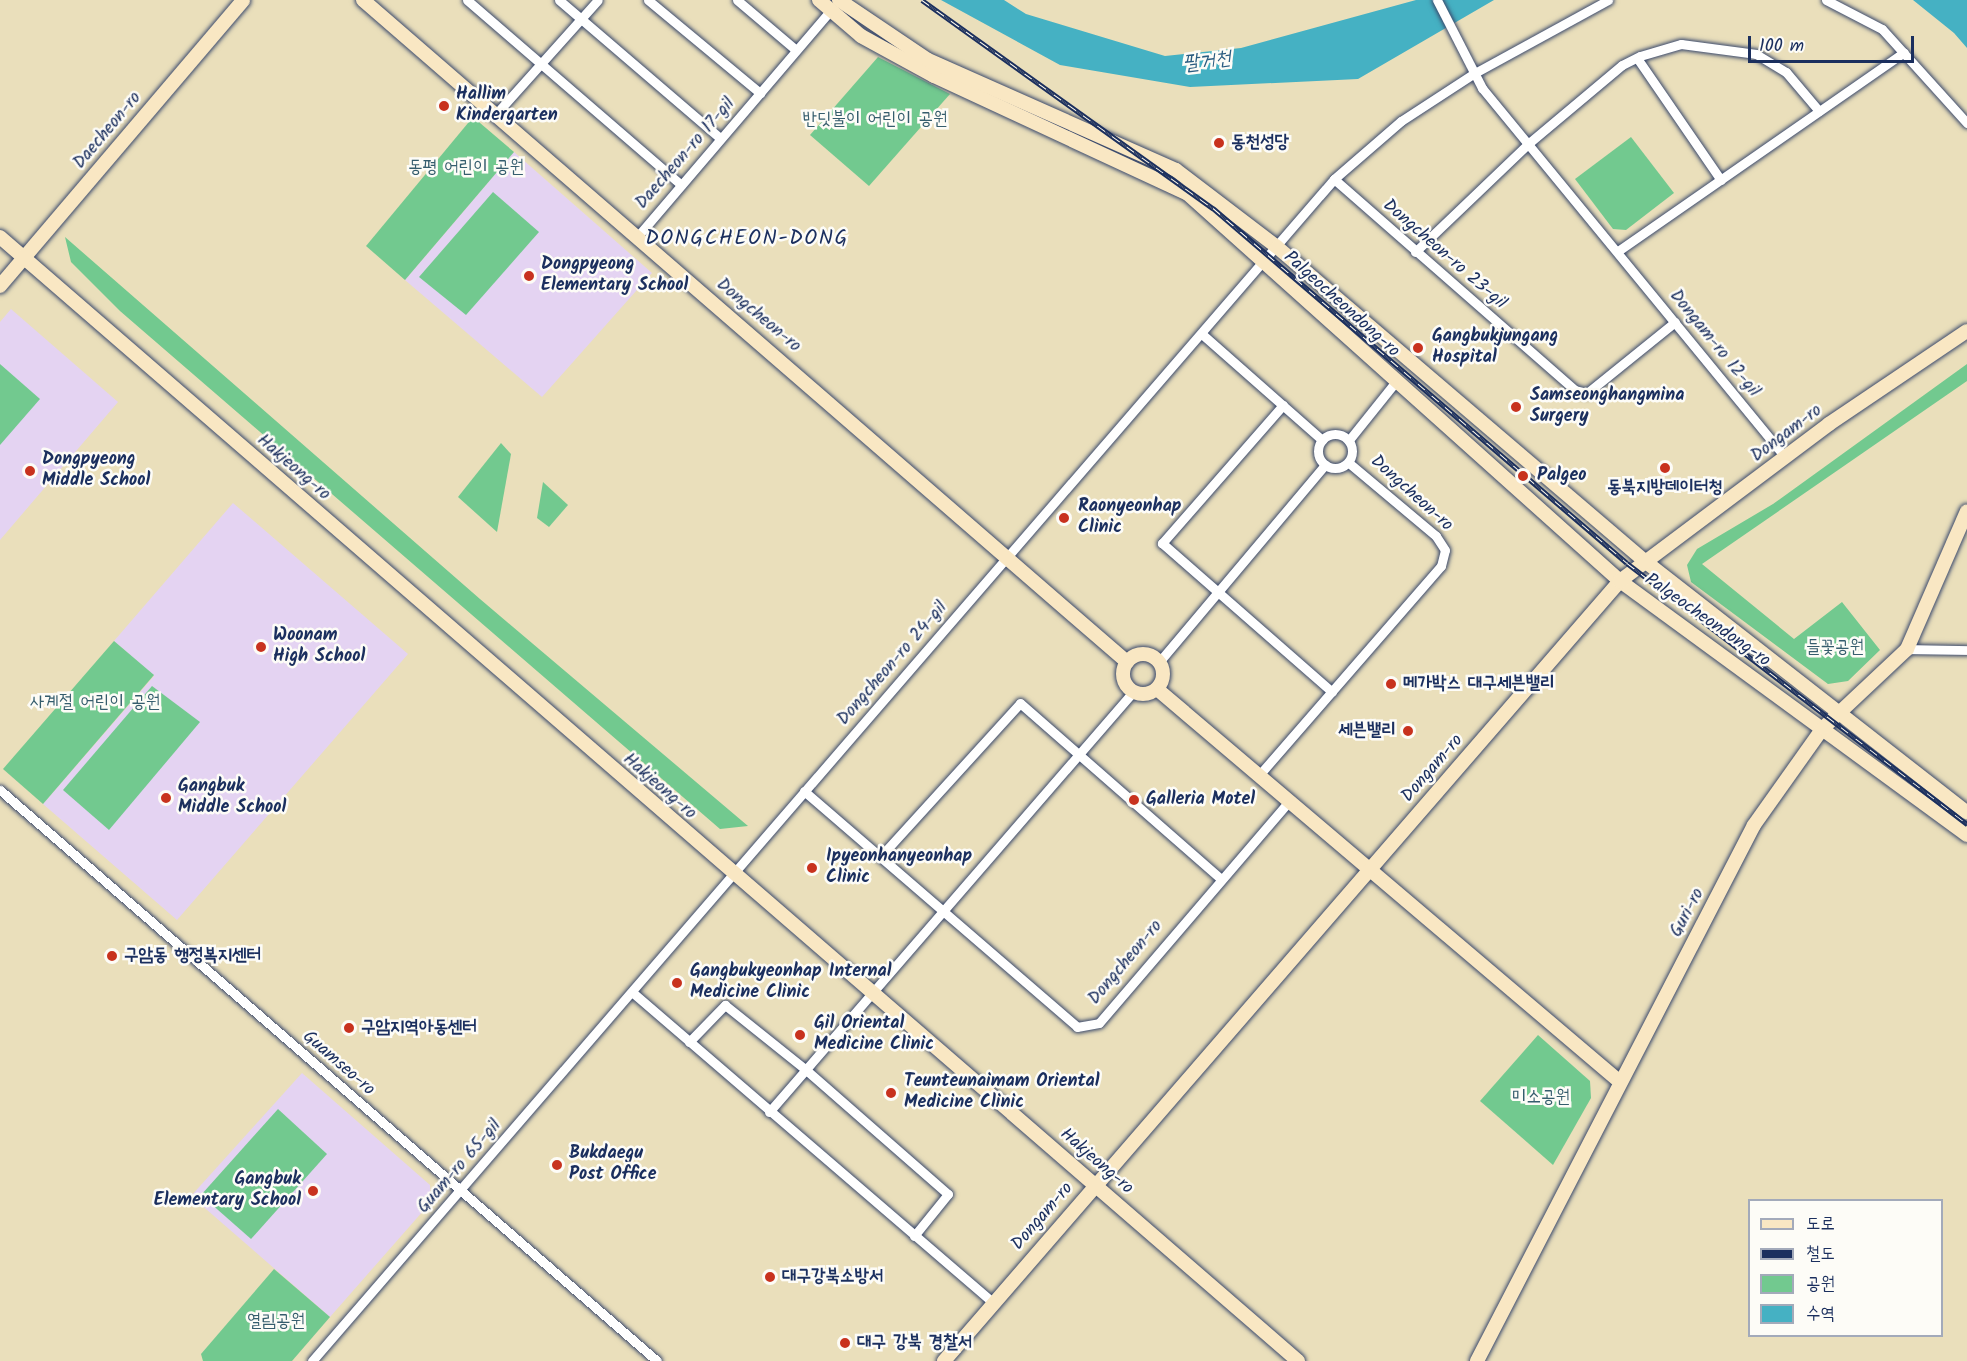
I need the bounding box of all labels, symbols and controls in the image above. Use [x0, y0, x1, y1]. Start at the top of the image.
scale bar [1751, 24, 1918, 62]
text: 100 m [1759, 32, 1804, 61]
water label: 팔거천 [1182, 47, 1232, 77]
place label: Hallim Kindergarten [456, 85, 558, 128]
street label: Daecheon-ro [70, 88, 146, 174]
street label: Daecheon-ro 17-gil [632, 94, 740, 214]
marker: Hallim Kindergarten [437, 99, 451, 113]
park label: 반딧불이 어린이 공원 [803, 109, 947, 131]
place label: 동천성당 [1231, 132, 1289, 154]
marker: 동천성당 [1212, 136, 1226, 150]
park label: 동평 어린이 공원 [408, 157, 524, 179]
street label: Dongcheon-ro 23-gil [1378, 195, 1510, 315]
district label: DONGCHEON-DONG [645, 226, 849, 252]
street label: Palgeocheondong-ro [1279, 247, 1403, 363]
place label: Dongpyeong Elementary School [541, 255, 688, 298]
marker: Dongpyeong Elementary School [522, 269, 536, 283]
street label: Dongcheon-ro [711, 274, 805, 358]
street label: Dongam-ro 12-gil [1664, 286, 1764, 402]
place label: Gangbukjungang Hospital [1432, 327, 1558, 370]
marker: Gangbukjungang Hospital [1409, 339, 1427, 357]
place label: Samseonghangmina Surgery [1530, 386, 1684, 428]
marker: Samseonghangmina Surgery [1507, 398, 1525, 416]
street label: Dongam-ro [1747, 400, 1827, 468]
street label: Hakjeong-ro [252, 430, 334, 506]
place label: Dongpyeong Middle School [42, 450, 150, 492]
street label: Dongcheon-ro [1365, 451, 1457, 537]
marker: 동북지방데이터청 [1658, 461, 1672, 475]
marker: Dongpyeong Middle School [23, 464, 37, 478]
place label: Palgeo [1537, 465, 1586, 487]
marker: Palgeo [1514, 467, 1532, 485]
place label: 동북지방데이터청 [1607, 477, 1723, 499]
place label: Raonyeonhap Clinic [1078, 497, 1181, 540]
marker: Raonyeonhap Clinic [1055, 509, 1073, 527]
street label: Palgeocheondong-ro [1640, 570, 1774, 672]
street label: Dongcheon-ro 24-gil [833, 598, 953, 730]
place label: Woonam High School [273, 626, 365, 668]
park label: 들꽃공원 [1806, 637, 1864, 659]
marker: Woonam High School [254, 640, 268, 654]
place label: 메가박스 대구세븐밸리 [1403, 673, 1555, 695]
marker: 메가박스 대구세븐밸리 [1384, 677, 1398, 691]
park label: 사계절 어린이 공원 [30, 692, 160, 714]
place label: 세븐밸리 [1338, 720, 1396, 742]
marker: 세븐밸리 [1401, 724, 1415, 738]
street label: Dongam-ro [1398, 731, 1468, 807]
street label: Hakjeong-ro [618, 749, 700, 825]
place label: Gangbuk Middle School [178, 777, 286, 820]
place label: Galleria Motel [1146, 789, 1255, 811]
marker: Gangbuk Middle School [159, 791, 173, 805]
marker: Galleria Motel [1127, 793, 1141, 807]
place label: Ipyeonhanyeonhap Clinic [826, 847, 972, 890]
marker: Ipyeonhanyeonhap Clinic [803, 859, 821, 877]
street label: Guri-ro [1666, 885, 1710, 941]
street label: Dongcheon-ro [1084, 916, 1168, 1010]
place label: 구암동 행정복지센터 [124, 945, 261, 967]
marker: 구암동 행정복지센터 [105, 949, 119, 963]
place label: Gangbukyeonhap Internal Medicine Clinic [690, 962, 892, 1004]
marker: Gangbukyeonhap Internal Medicine Clinic [668, 974, 686, 992]
place label: Gil Oriental Medicine Clinic [814, 1014, 934, 1056]
place label: 구암지역아동센터 [361, 1017, 477, 1039]
marker: 구암지역아동센터 [342, 1021, 356, 1035]
marker: Gil Oriental Medicine Clinic [791, 1026, 809, 1044]
street label: Guamseo-ro [297, 1027, 379, 1101]
place label: Teunteunaimam Oriental Medicine Clinic [904, 1072, 1100, 1114]
marker: Teunteunaimam Oriental Medicine Clinic [882, 1084, 900, 1102]
park label: 미소공원 [1512, 1087, 1570, 1109]
street label: Guam-ro 65-gil [413, 1116, 507, 1218]
street label: Hakjeong-ro [1055, 1124, 1137, 1200]
place label: Bukdaegu Post Office [569, 1144, 656, 1186]
marker: Bukdaegu Post Office [550, 1158, 564, 1172]
place label: Gangbuk Elementary School [154, 1170, 301, 1212]
street label: Dongam-ro [1008, 1179, 1078, 1255]
marker: Gangbuk Elementary School [306, 1184, 320, 1198]
legend [1748, 1199, 1943, 1337]
text: 도로 [1806, 1210, 1835, 1239]
text: 철도 [1806, 1240, 1835, 1269]
place label: 대구강북소방서 [782, 1266, 883, 1288]
marker: 대구강북소방서 [763, 1270, 777, 1284]
text: 공원 [1806, 1270, 1835, 1299]
text: 수역 [1806, 1300, 1835, 1329]
park label: 열림공원 [247, 1311, 305, 1333]
place label: 대구 강북 경찰서 [857, 1332, 972, 1354]
marker: 대구 강북 경찰서 [838, 1336, 852, 1350]

